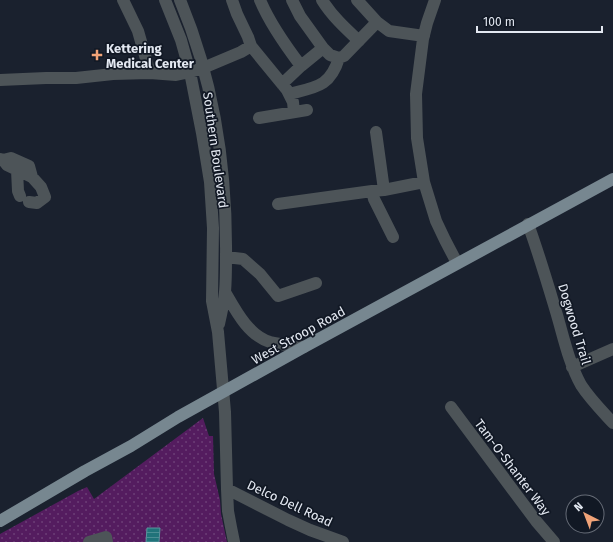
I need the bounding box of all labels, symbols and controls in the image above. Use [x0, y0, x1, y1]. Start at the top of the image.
scale bar [477, 8, 602, 34]
text: 100 m [483, 15, 515, 29]
place label: Kettering Medical Center [106, 41, 195, 71]
marker: Kettering Medical Center [91, 49, 103, 61]
street label: Southern Boulevard [200, 91, 231, 209]
street label: Dogwood Trail [555, 282, 594, 367]
street label: West Stroop Road [249, 304, 348, 367]
street label: Tam-O-Shanter Way [472, 416, 554, 519]
street label: Delco Dell Road [245, 477, 335, 530]
north arrow [565, 494, 605, 534]
text: N [572, 500, 586, 514]

